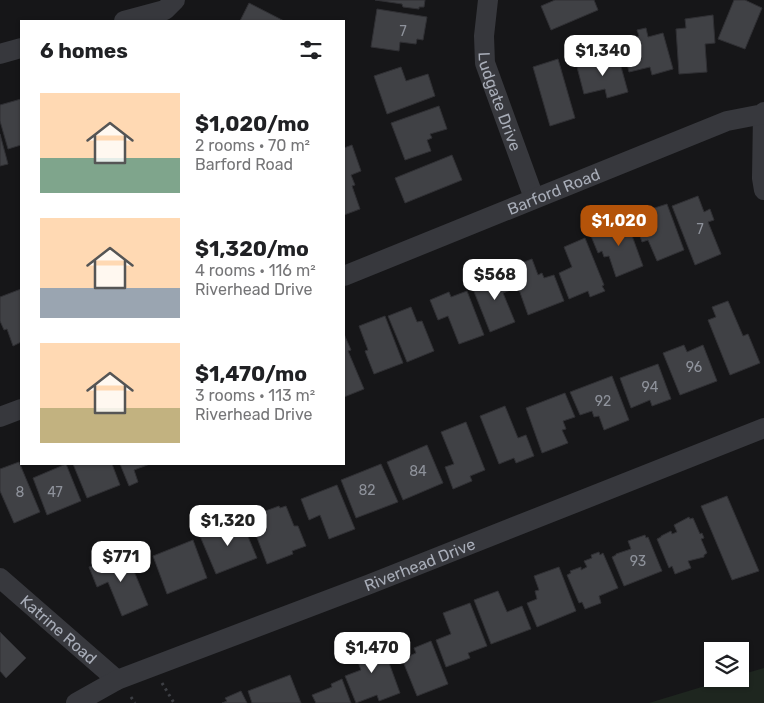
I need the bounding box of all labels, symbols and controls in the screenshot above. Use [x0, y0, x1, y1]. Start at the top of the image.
house number: 7 [399, 23, 407, 40]
pin: $1,340 [562, 34, 644, 77]
icon: filters [297, 36, 325, 64]
text: 6 homes [40, 38, 128, 63]
text: $1,340 [575, 41, 631, 60]
street label: Ludgate Drive [475, 51, 526, 153]
text: $1,020/mo [195, 111, 309, 136]
icon: home [80, 113, 140, 173]
text: 2 rooms · 70 m² [195, 136, 310, 155]
text: Barford Road [195, 155, 293, 174]
street label: Barford Road [504, 164, 603, 218]
pin: $1,020 [578, 204, 660, 247]
text: $1,020 [591, 211, 647, 230]
house number: 7 [696, 221, 704, 238]
text: $1,320/mo [195, 236, 309, 261]
icon: home [80, 238, 140, 298]
pin: $568 [465, 258, 525, 301]
text: 4 rooms · 116 m² [195, 261, 316, 280]
text: $568 [474, 265, 516, 284]
text: Riverhead Drive [195, 280, 312, 299]
house number: 96 [686, 359, 702, 376]
text: $1,470/mo [195, 361, 307, 386]
icon: home [80, 363, 140, 423]
house number: 94 [642, 379, 659, 396]
text: 3 rooms · 113 m² [195, 386, 315, 405]
house number: 92 [595, 393, 611, 410]
text: Riverhead Drive [195, 405, 312, 424]
house number: 84 [409, 463, 427, 480]
house number: 82 [358, 482, 376, 499]
house number: 8 [16, 484, 25, 501]
house number: 47 [47, 484, 63, 501]
pin: $1,320 [187, 504, 269, 547]
text: $1,320 [201, 511, 255, 530]
street label: Riverhead Drive [362, 534, 478, 595]
pin: $771 [91, 540, 151, 583]
text: $771 [103, 547, 139, 566]
house number: 93 [630, 553, 646, 570]
street label: Katrine Road [17, 591, 101, 668]
pin: $1,470 [331, 632, 413, 674]
text: $1,470 [345, 638, 399, 657]
map controls [704, 642, 749, 687]
button: layers [704, 642, 749, 687]

